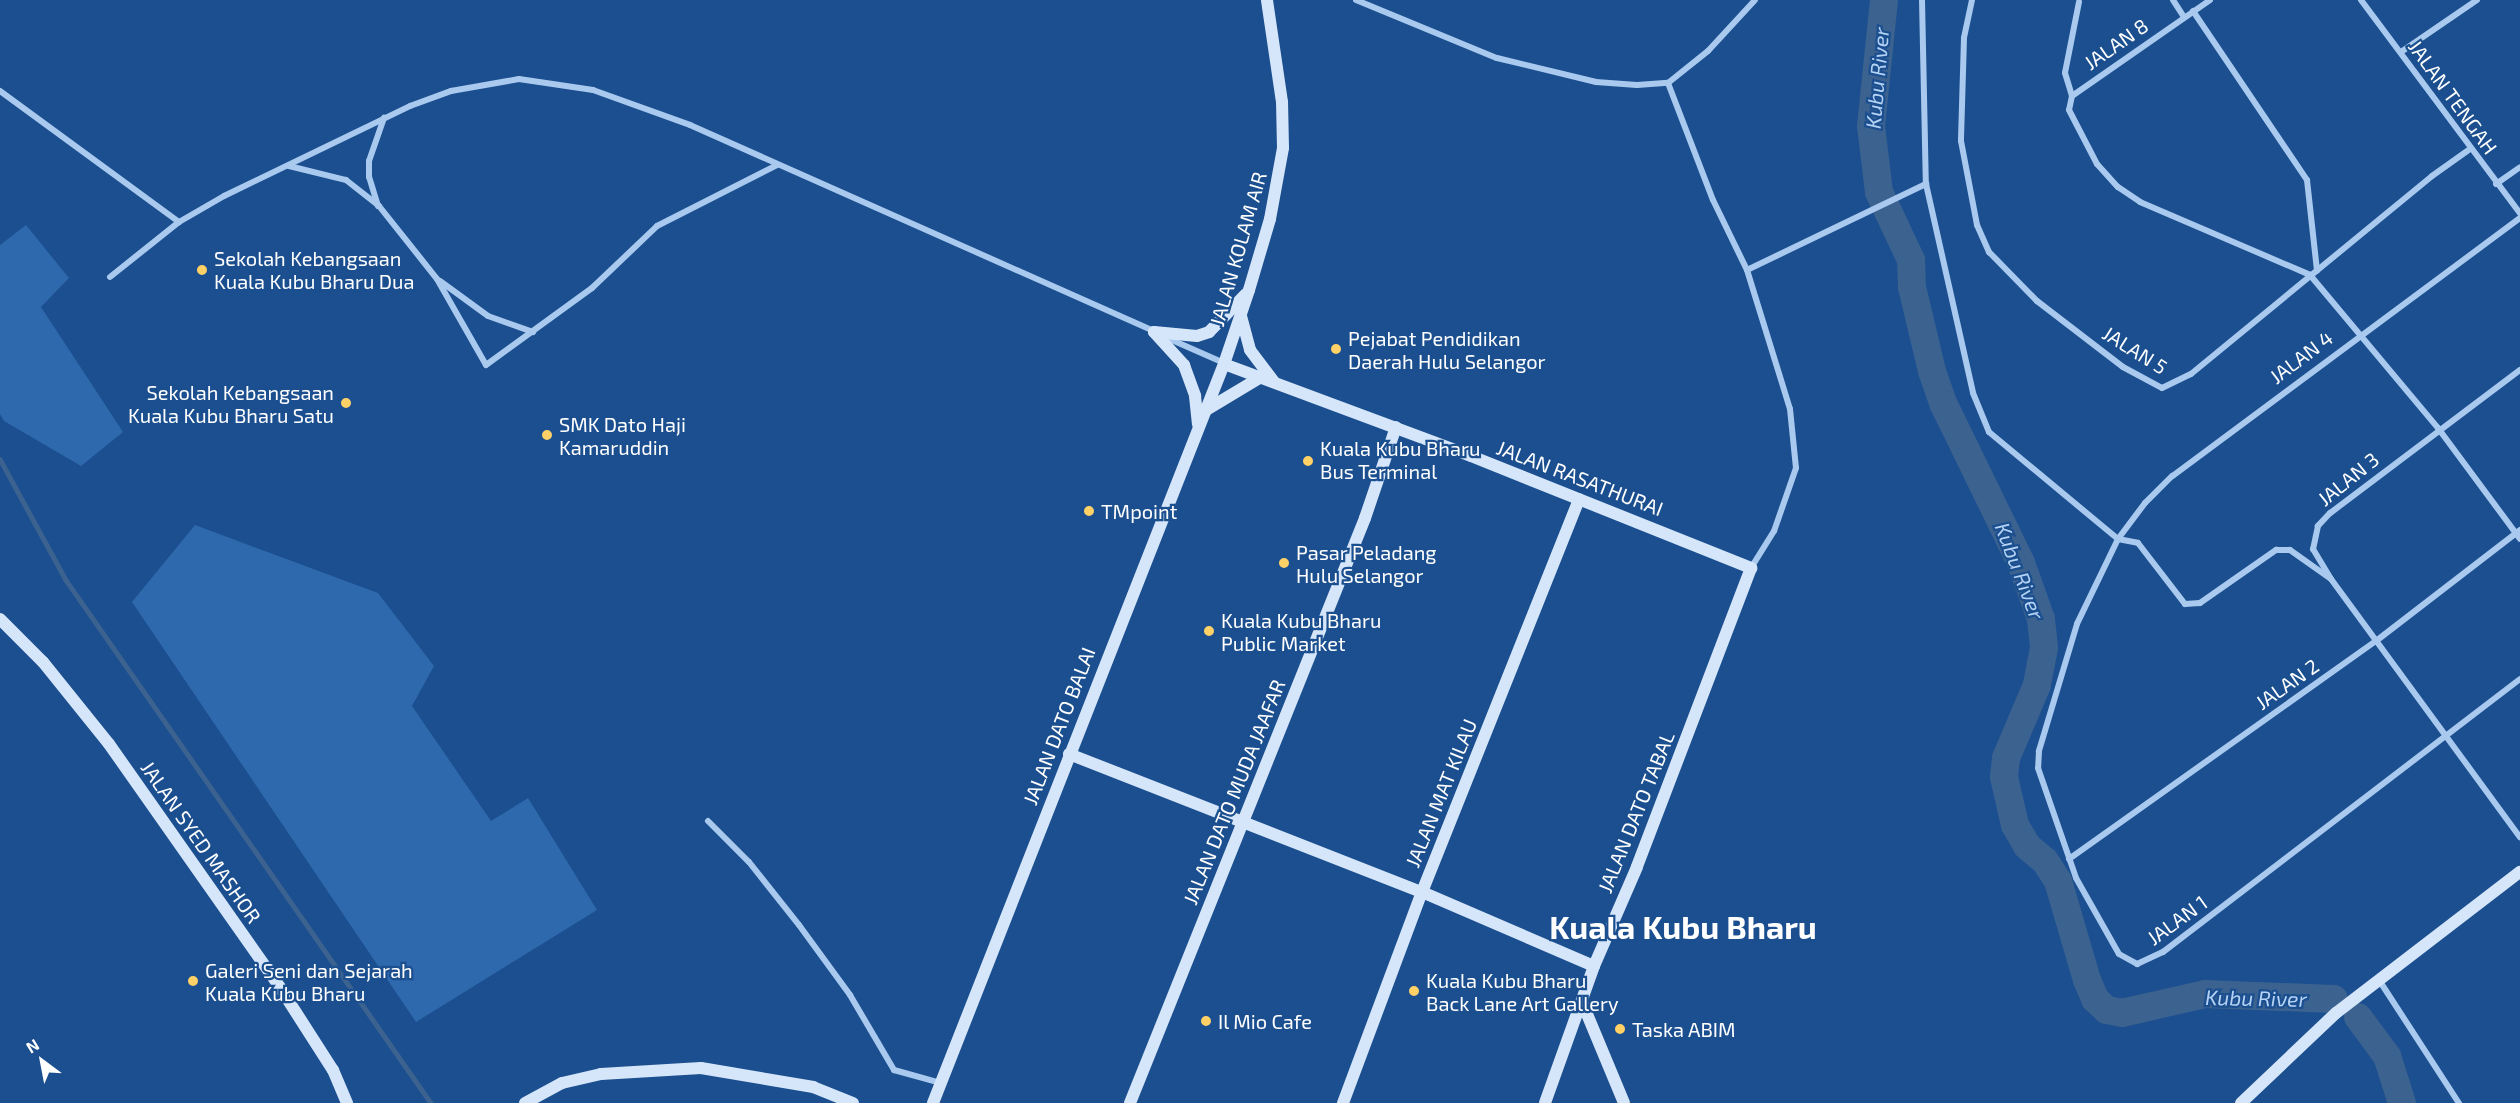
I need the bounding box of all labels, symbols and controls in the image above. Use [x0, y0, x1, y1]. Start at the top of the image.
street label: JALAN 8 [2079, 13, 2153, 75]
water label: Kubu River [1860, 26, 1894, 130]
street label: JALAN TENGAH [2403, 35, 2503, 159]
street label: JALAN KOLAM AIR [1204, 169, 1272, 329]
place label: Sekolah Kebangsaan Kuala Kubu Bharu Dua [214, 246, 414, 293]
marker: Sekolah Kebangsaan Kuala Kubu Bharu Dua [195, 263, 209, 277]
street label: JALAN 5 [2098, 321, 2172, 379]
place label: Pejabat Pendidikan Daerah Hulu Selangor [1348, 326, 1546, 373]
street label: JALAN 4 [2265, 326, 2337, 388]
marker: Pejabat Pendidikan Daerah Hulu Selangor [1329, 342, 1343, 356]
place label: Sekolah Kebangsaan Kuala Kubu Bharu Satu [128, 380, 334, 427]
marker: Sekolah Kebangsaan Kuala Kubu Bharu Satu [339, 396, 353, 410]
place label: SMK Dato Haji Kamaruddin [559, 412, 686, 459]
marker: SMK Dato Haji Kamaruddin [540, 428, 554, 442]
street label: JALAN RASATHURAI [1493, 435, 1667, 521]
place label: Kuala Kubu Bharu Bus Terminal [1320, 437, 1480, 484]
street label: JALAN 3 [2313, 447, 2383, 511]
marker: Kuala Kubu Bharu Bus Terminal [1301, 454, 1315, 468]
place label: TMpoint [1101, 499, 1177, 523]
marker: TMpoint [1082, 504, 1096, 518]
water label: Kubu River [1990, 519, 2050, 623]
place label: Pasar Peladang Hulu Selangor [1296, 540, 1437, 587]
marker: Pasar Peladang Hulu Selangor [1277, 556, 1291, 570]
place label: Kuala Kubu Bharu Public Market [1221, 608, 1381, 655]
marker: Kuala Kubu Bharu Public Market [1202, 624, 1216, 638]
street label: JALAN DATO BALAI [1018, 644, 1100, 808]
street label: JALAN 2 [2251, 654, 2323, 714]
street label: JALAN DATO MUDA JAAFAR [1178, 676, 1290, 908]
street label: JALAN MAT KILAU [1400, 715, 1482, 871]
street label: JALAN DATO TABAL [1593, 728, 1679, 896]
street label: JALAN SYED MASHOR [136, 756, 266, 928]
street label: JALAN 1 [2142, 890, 2212, 950]
district label: Kuala Kubu Bharu [1549, 907, 1817, 945]
place label: Galeri Seni dan Sejarah Kuala Kubu Bharu [205, 958, 413, 1005]
place label: Kuala Kubu Bharu Back Lane Art Gallery [1426, 968, 1619, 1015]
marker: Galeri Seni dan Sejarah Kuala Kubu Bharu [186, 974, 200, 988]
marker: Kuala Kubu Bharu Back Lane Art Gallery [1407, 984, 1421, 998]
water label: Kubu River [2205, 985, 2307, 1011]
place label: Il Mio Cafe [1218, 1009, 1313, 1033]
marker: Il Mio Cafe [1199, 1014, 1213, 1028]
place label: Taska ABIM [1632, 1017, 1736, 1041]
marker: Taska ABIM [1613, 1022, 1627, 1036]
north arrow [12, 1031, 72, 1091]
text: N [22, 1034, 42, 1056]

